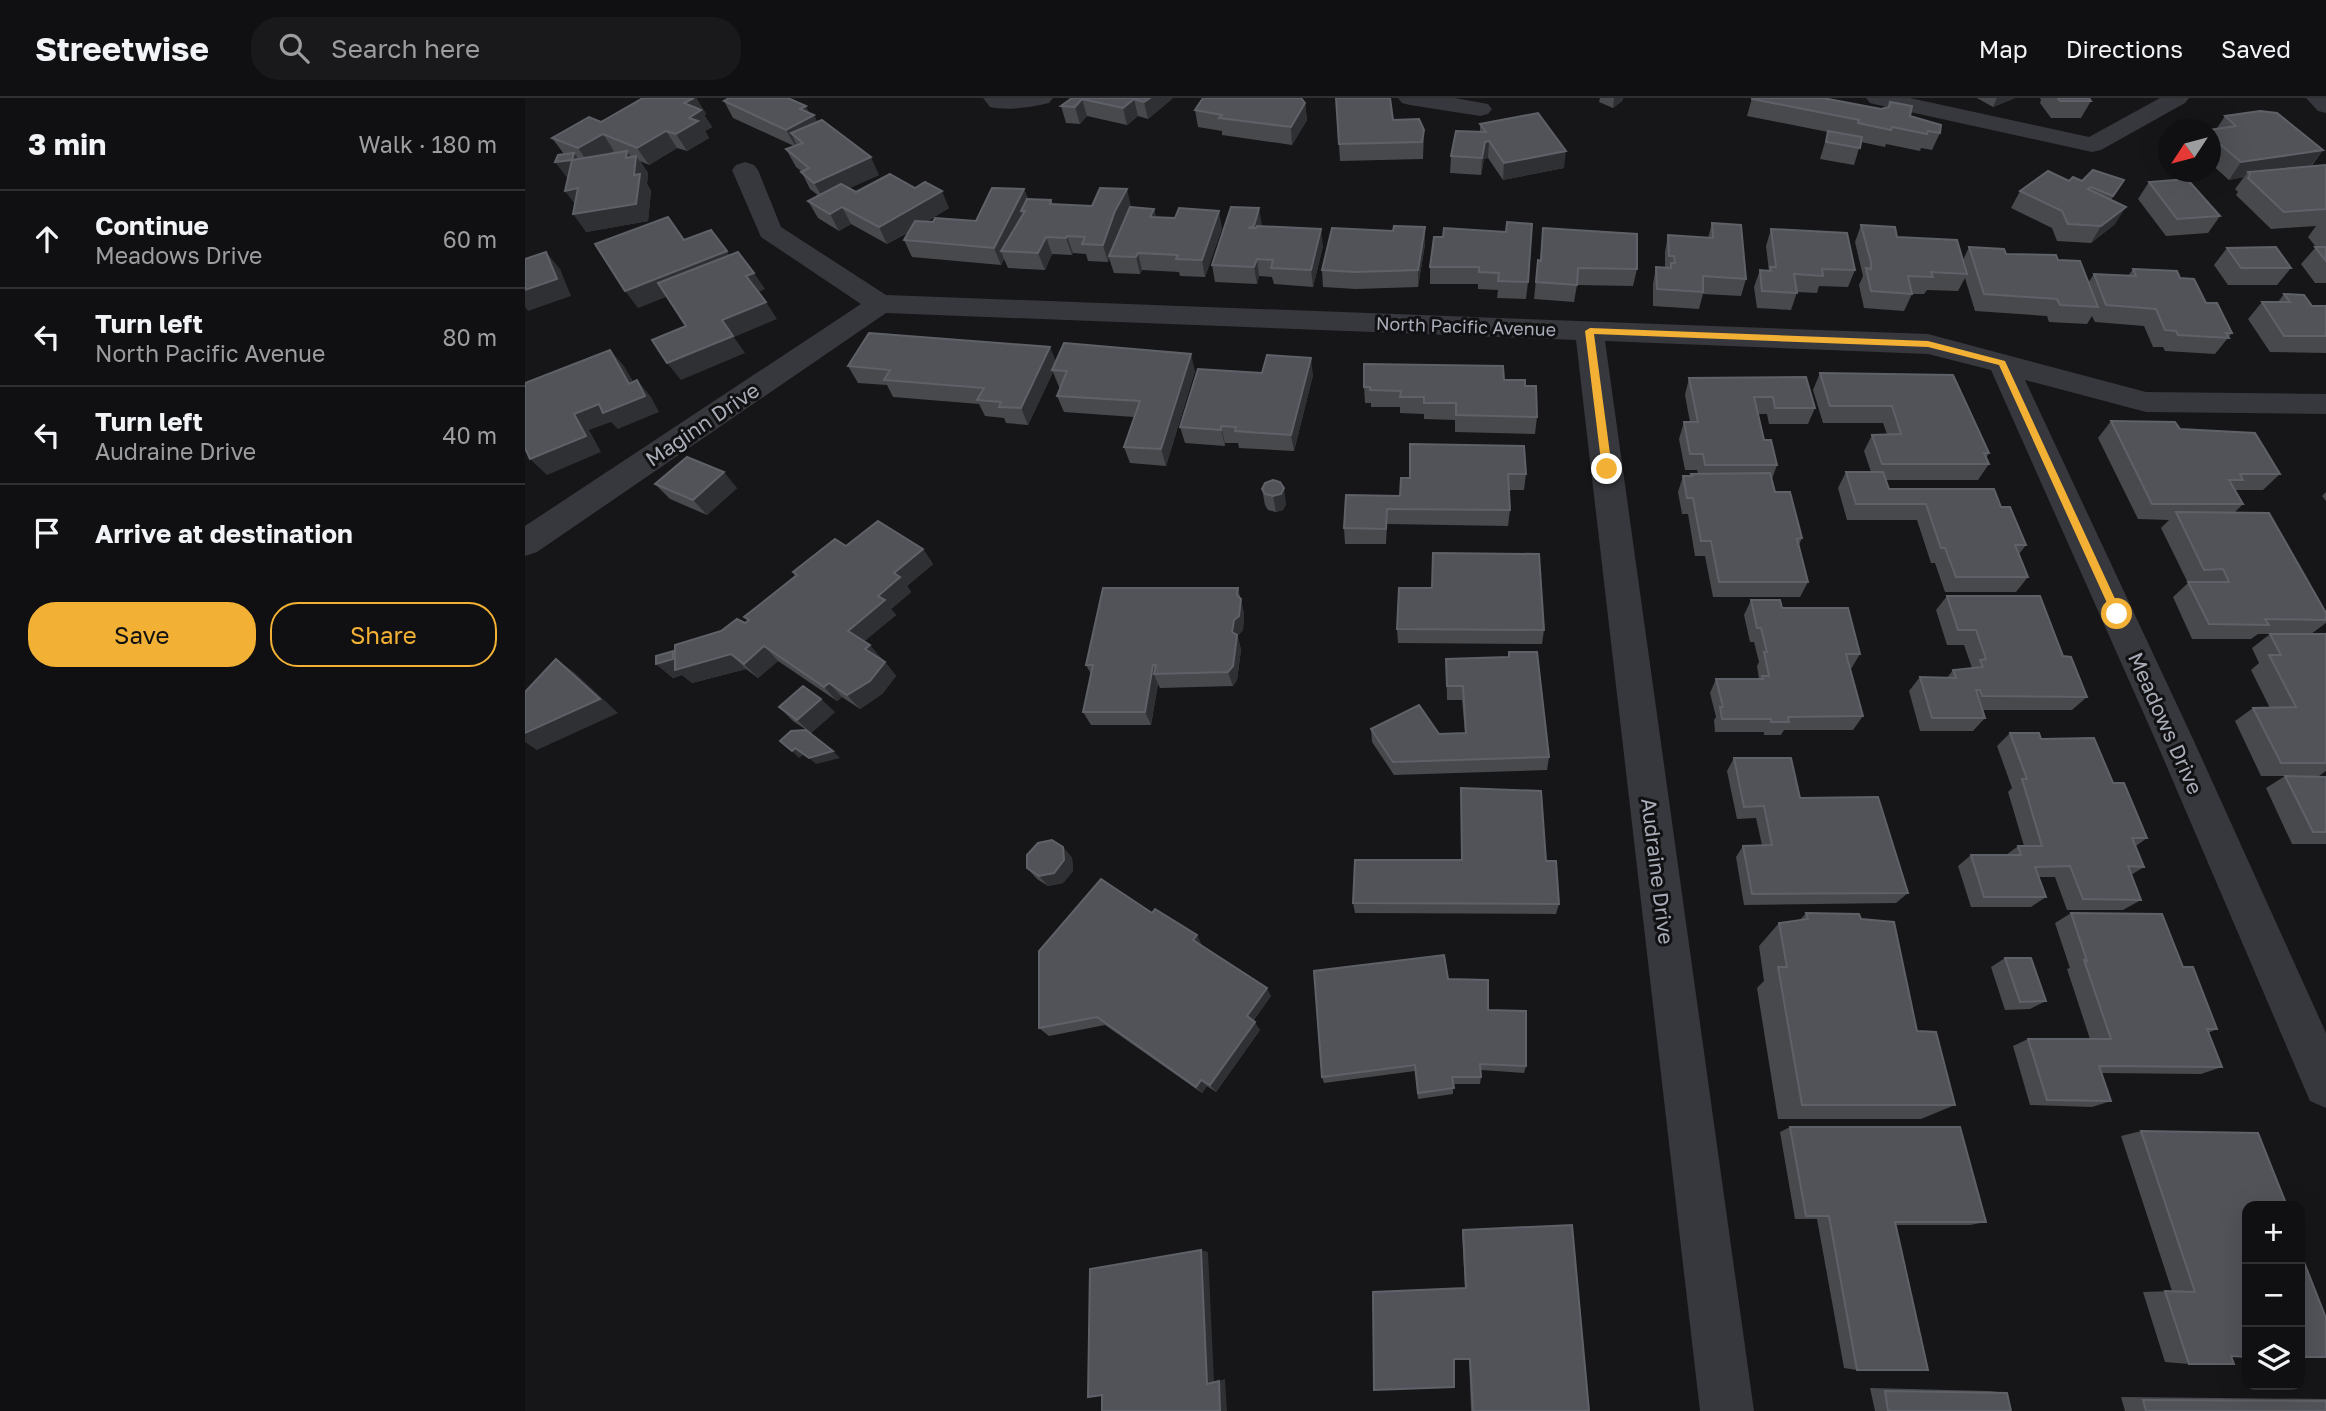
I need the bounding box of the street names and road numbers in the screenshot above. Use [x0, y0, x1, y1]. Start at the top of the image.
street label: North Pacific Avenue [1376, 312, 1556, 340]
street label: Maginn Drive [640, 376, 764, 472]
street label: Meadows Drive [2123, 648, 2209, 798]
street label: Audraine Drive [1636, 796, 1680, 946]

